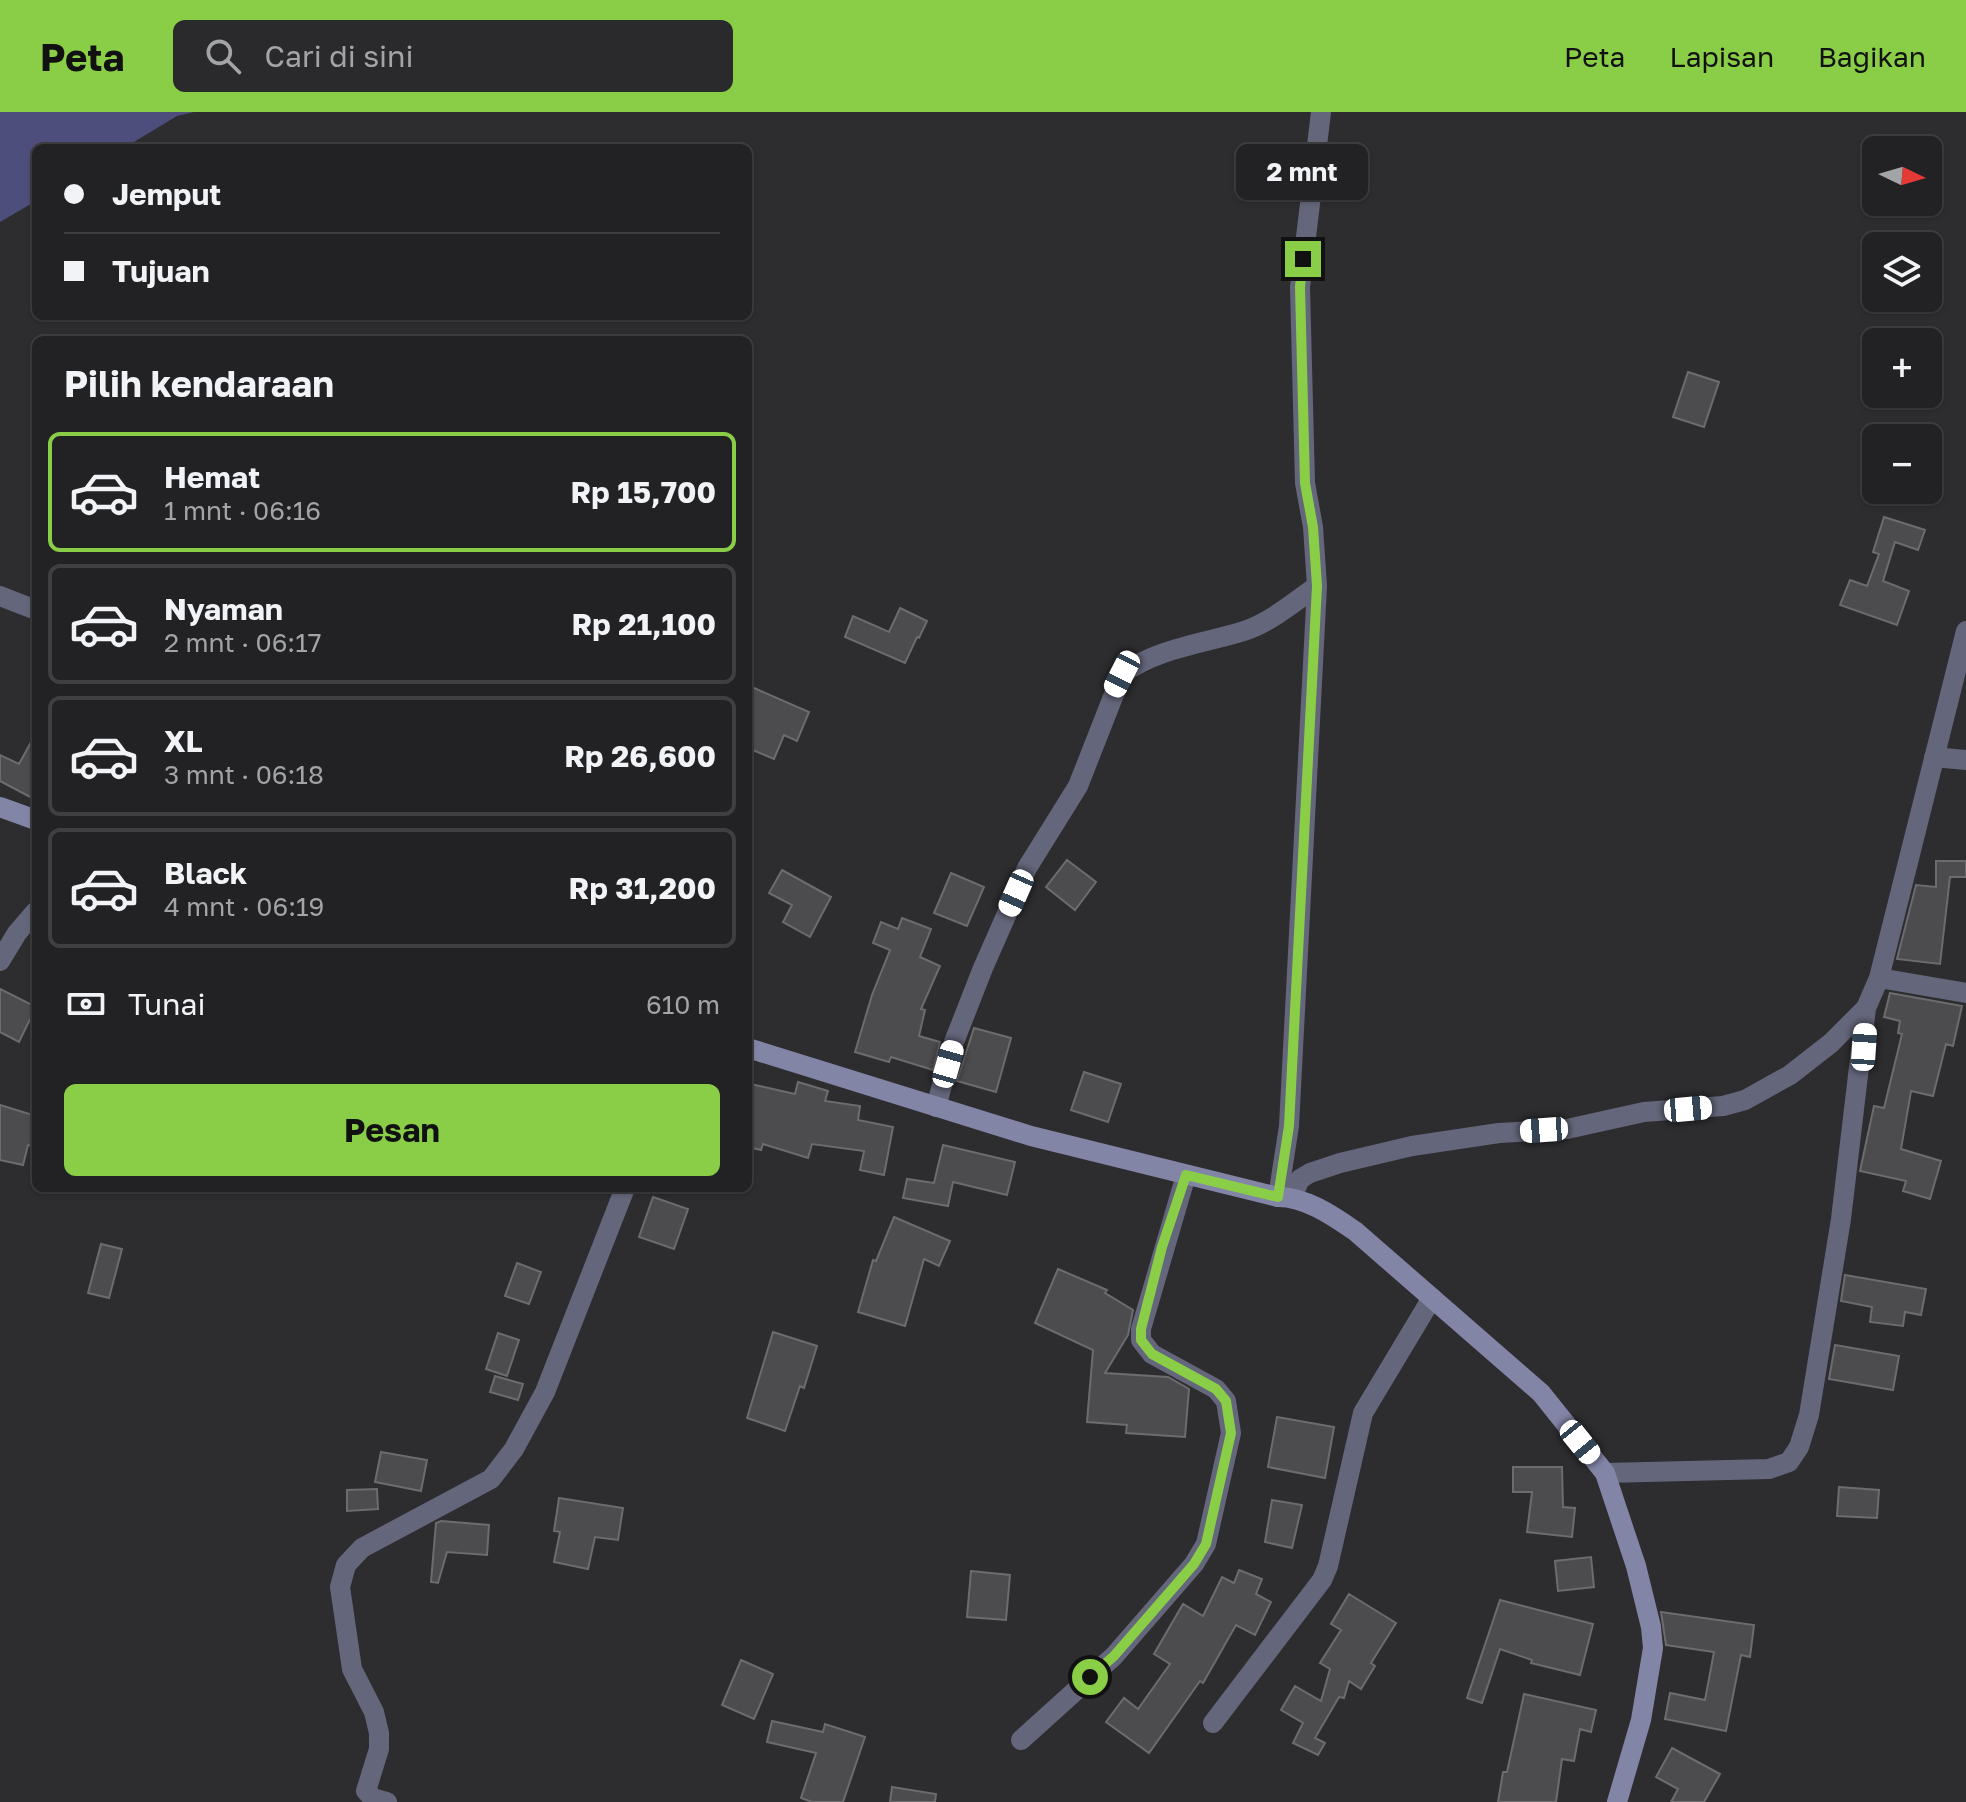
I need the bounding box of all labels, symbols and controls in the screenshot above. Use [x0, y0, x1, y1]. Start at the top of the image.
search box [173, 20, 733, 92]
text: Peta [40, 34, 125, 79]
icon: search [201, 34, 245, 78]
text: Cari di sini [265, 38, 414, 74]
text: Peta [1564, 40, 1625, 73]
text: Lapisan [1669, 40, 1774, 73]
text: Bagikan [1818, 40, 1926, 73]
north arrow [1862, 136, 1942, 216]
map controls [1862, 136, 1942, 504]
callout: 2 mnt [1237, 143, 1369, 199]
text: 2 mnt [1266, 156, 1338, 187]
text: Jemput [112, 176, 221, 212]
button: layers [1862, 232, 1942, 312]
route end [1285, 241, 1321, 277]
text: Tujuan [112, 253, 210, 289]
button: + [1862, 328, 1942, 408]
text: Pilih kendaraan [64, 362, 334, 405]
button: − [1862, 424, 1942, 504]
icon: car [68, 456, 140, 528]
text: Hemat [164, 459, 260, 495]
text: Rp 15,700 [571, 474, 716, 510]
text: 1 mnt · 06:16 [164, 495, 321, 526]
icon: car [68, 588, 140, 660]
text: Nyaman [164, 591, 283, 627]
text: Rp 21,100 [571, 606, 716, 642]
text: 2 mnt · 06:17 [164, 627, 322, 658]
car [1100, 647, 1144, 701]
icon: car [68, 720, 140, 792]
text: XL [164, 723, 203, 759]
text: Rp 26,600 [564, 738, 716, 774]
text: 3 mnt · 06:18 [164, 759, 324, 790]
icon: car [68, 852, 140, 924]
text: Black [164, 855, 247, 891]
car [995, 866, 1037, 920]
text: Rp 31,200 [569, 870, 716, 906]
text: 4 mnt · 06:19 [164, 891, 324, 922]
icon: cash [64, 982, 108, 1026]
text: Tunai [128, 986, 206, 1022]
text: 610 m [646, 989, 720, 1020]
car [1850, 1022, 1878, 1072]
car [930, 1038, 966, 1090]
button: Pesan [64, 1084, 720, 1176]
car [1663, 1095, 1713, 1123]
car [1519, 1116, 1569, 1144]
car [1556, 1416, 1604, 1468]
route start [1072, 1659, 1108, 1695]

